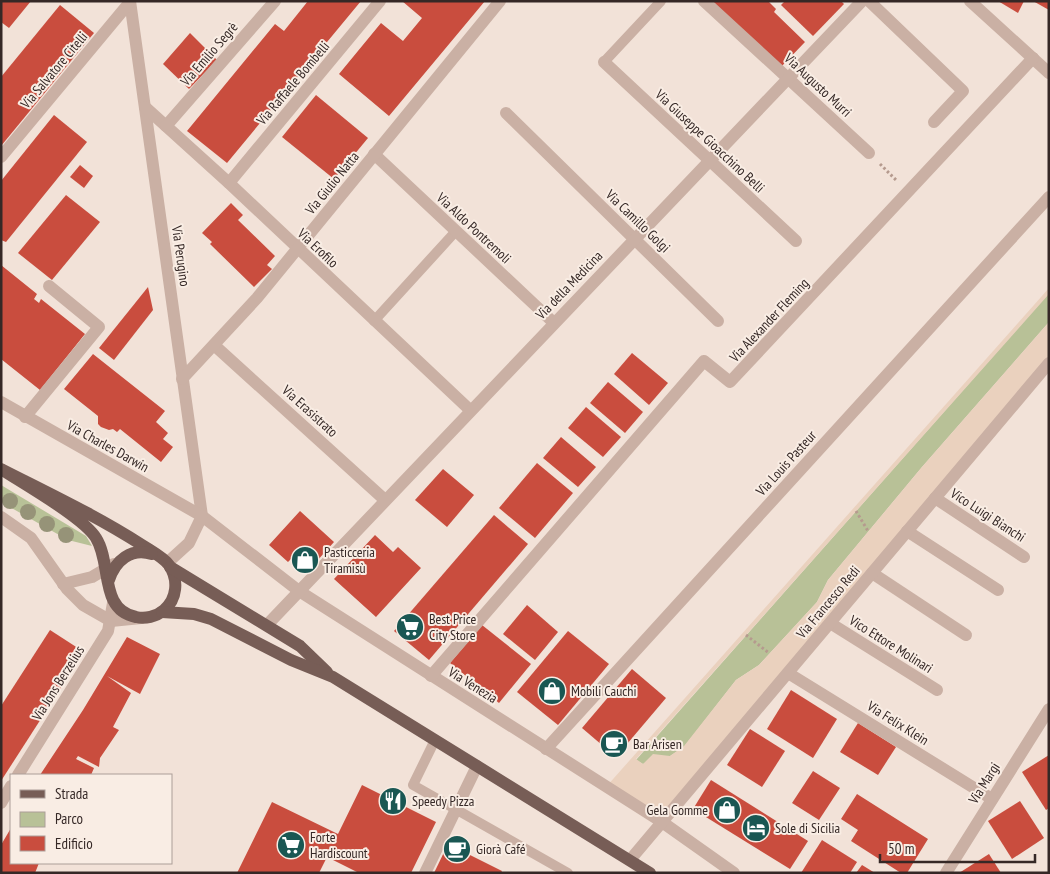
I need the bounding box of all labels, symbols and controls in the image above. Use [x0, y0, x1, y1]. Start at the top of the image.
street label: Via Emilio Segrè [176, 18, 242, 90]
street label: Via Salvatore Citelli [16, 28, 91, 113]
street label: Via Raffaele Bombelli [252, 37, 333, 129]
street label: Via Augusto Murri [780, 49, 855, 121]
street label: Via Giuseppe Gioacchino Belli [651, 85, 768, 196]
street label: Via Giulio Natta [301, 148, 363, 219]
street label: Via Camillo Golgi [601, 185, 674, 256]
street label: Via Aldo Pontremoli [432, 188, 515, 267]
street label: Via Perugino [168, 224, 194, 287]
street label: Via Erofilo [293, 224, 342, 271]
street label: Via della Medicina [531, 247, 606, 324]
street label: Via Alexander Fleming [725, 274, 813, 367]
street label: Via Erasistrato [278, 381, 342, 441]
street label: Via Charles Darwin [63, 416, 152, 476]
street label: Via Louis Pasteur [751, 426, 820, 500]
street label: Vico Luigi Bianchi [946, 484, 1029, 546]
place label: Pasticceria Tiramisù [324, 543, 375, 577]
shop icon: Pasticceria Tiramisù [290, 545, 320, 575]
street label: Via Francesco Redi [792, 562, 864, 643]
place label: Best Price City Store [429, 610, 476, 644]
street label: Vico Ettore Molinari [845, 611, 936, 677]
supermarket icon: Best Price City Store [395, 612, 425, 642]
street label: Via Jons Berzelius [27, 642, 88, 725]
street label: Via Venezia [444, 662, 501, 707]
shop icon: Mobili Cauchi [537, 676, 567, 706]
place label: Mobili Cauchi [571, 682, 636, 700]
street label: Via Felix Klein [863, 696, 932, 749]
cafe icon: Bar Arisen [599, 729, 629, 759]
place label: Bar Arisen [633, 735, 682, 753]
street label: Via Margi [964, 759, 1004, 808]
legend [10, 774, 172, 864]
text: Strada [55, 784, 88, 803]
restaurant icon: Speedy Pizza [378, 786, 408, 816]
place label: Speedy Pizza [412, 792, 474, 810]
shop icon: Gela Gomme [712, 795, 742, 825]
place label: Gela Gomme [647, 801, 708, 819]
text: Parco [55, 809, 83, 828]
hotel icon: Sole di Sicilia [741, 813, 771, 843]
place label: Sole di Sicilia [775, 819, 840, 837]
place label: Forte Hardiscount [310, 828, 368, 862]
supermarket icon: Forte Hardiscount [276, 830, 306, 860]
scale bar [880, 832, 1035, 864]
text: Edificio [55, 834, 93, 853]
cafe icon: Giorà Café [442, 834, 472, 864]
text: 50 m [888, 839, 914, 858]
place label: Giorà Café [476, 840, 526, 858]

